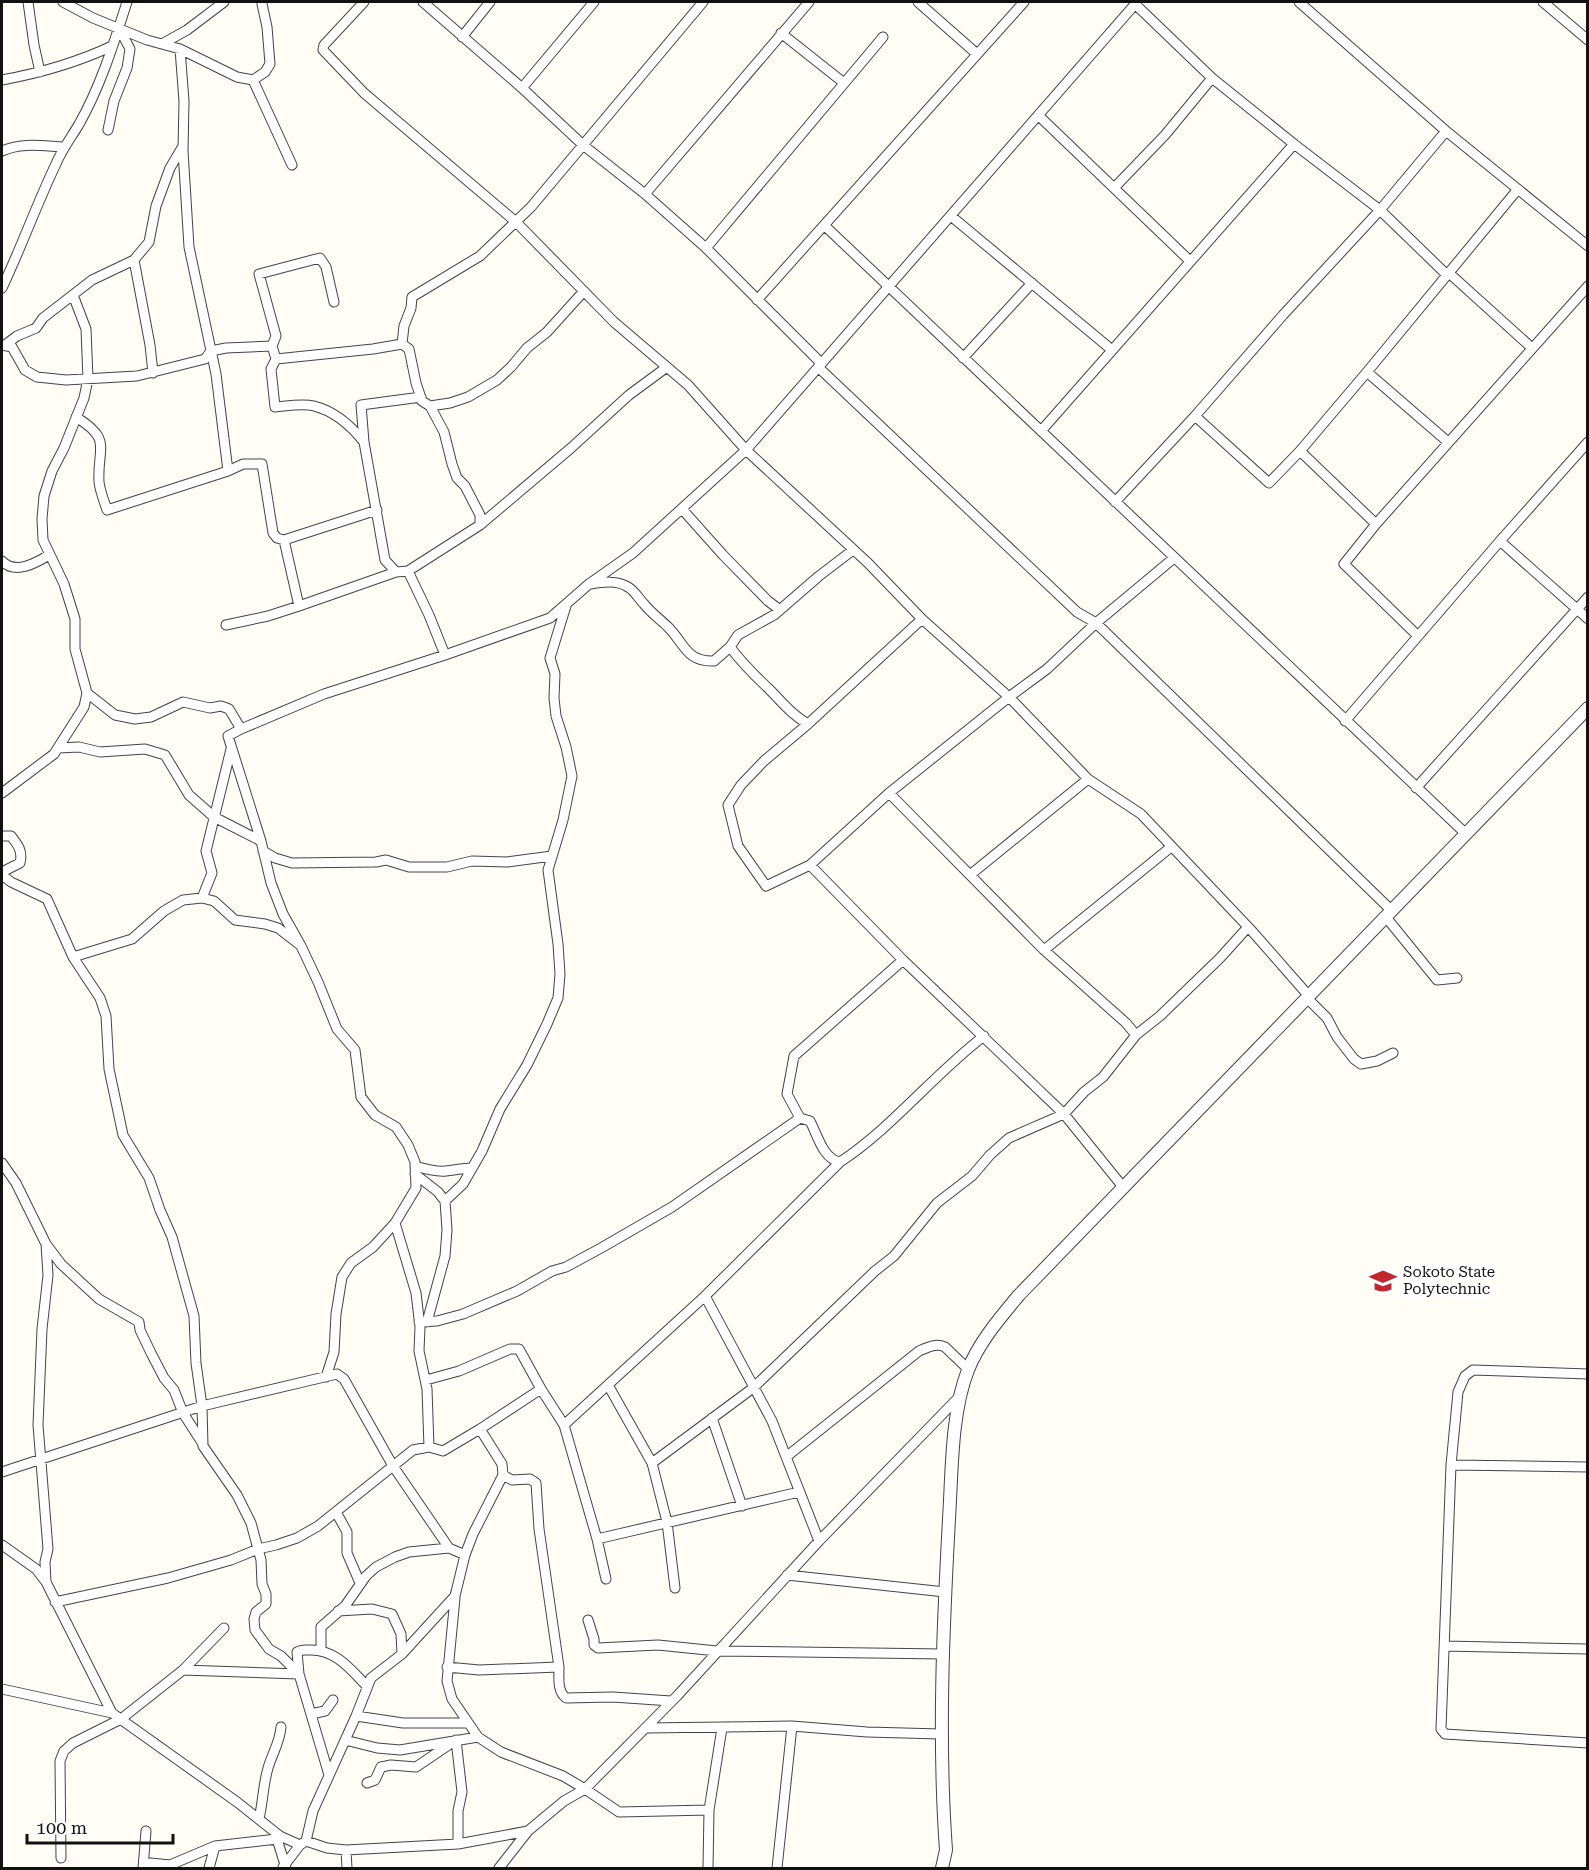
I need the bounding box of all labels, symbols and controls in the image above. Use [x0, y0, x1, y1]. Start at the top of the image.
place label: Sokoto State Polytechnic [1403, 1263, 1495, 1298]
school or university icon: Sokoto State Polytechnic [1368, 1266, 1398, 1296]
scale bar [27, 1807, 172, 1845]
text: 100 m [36, 1817, 87, 1838]

